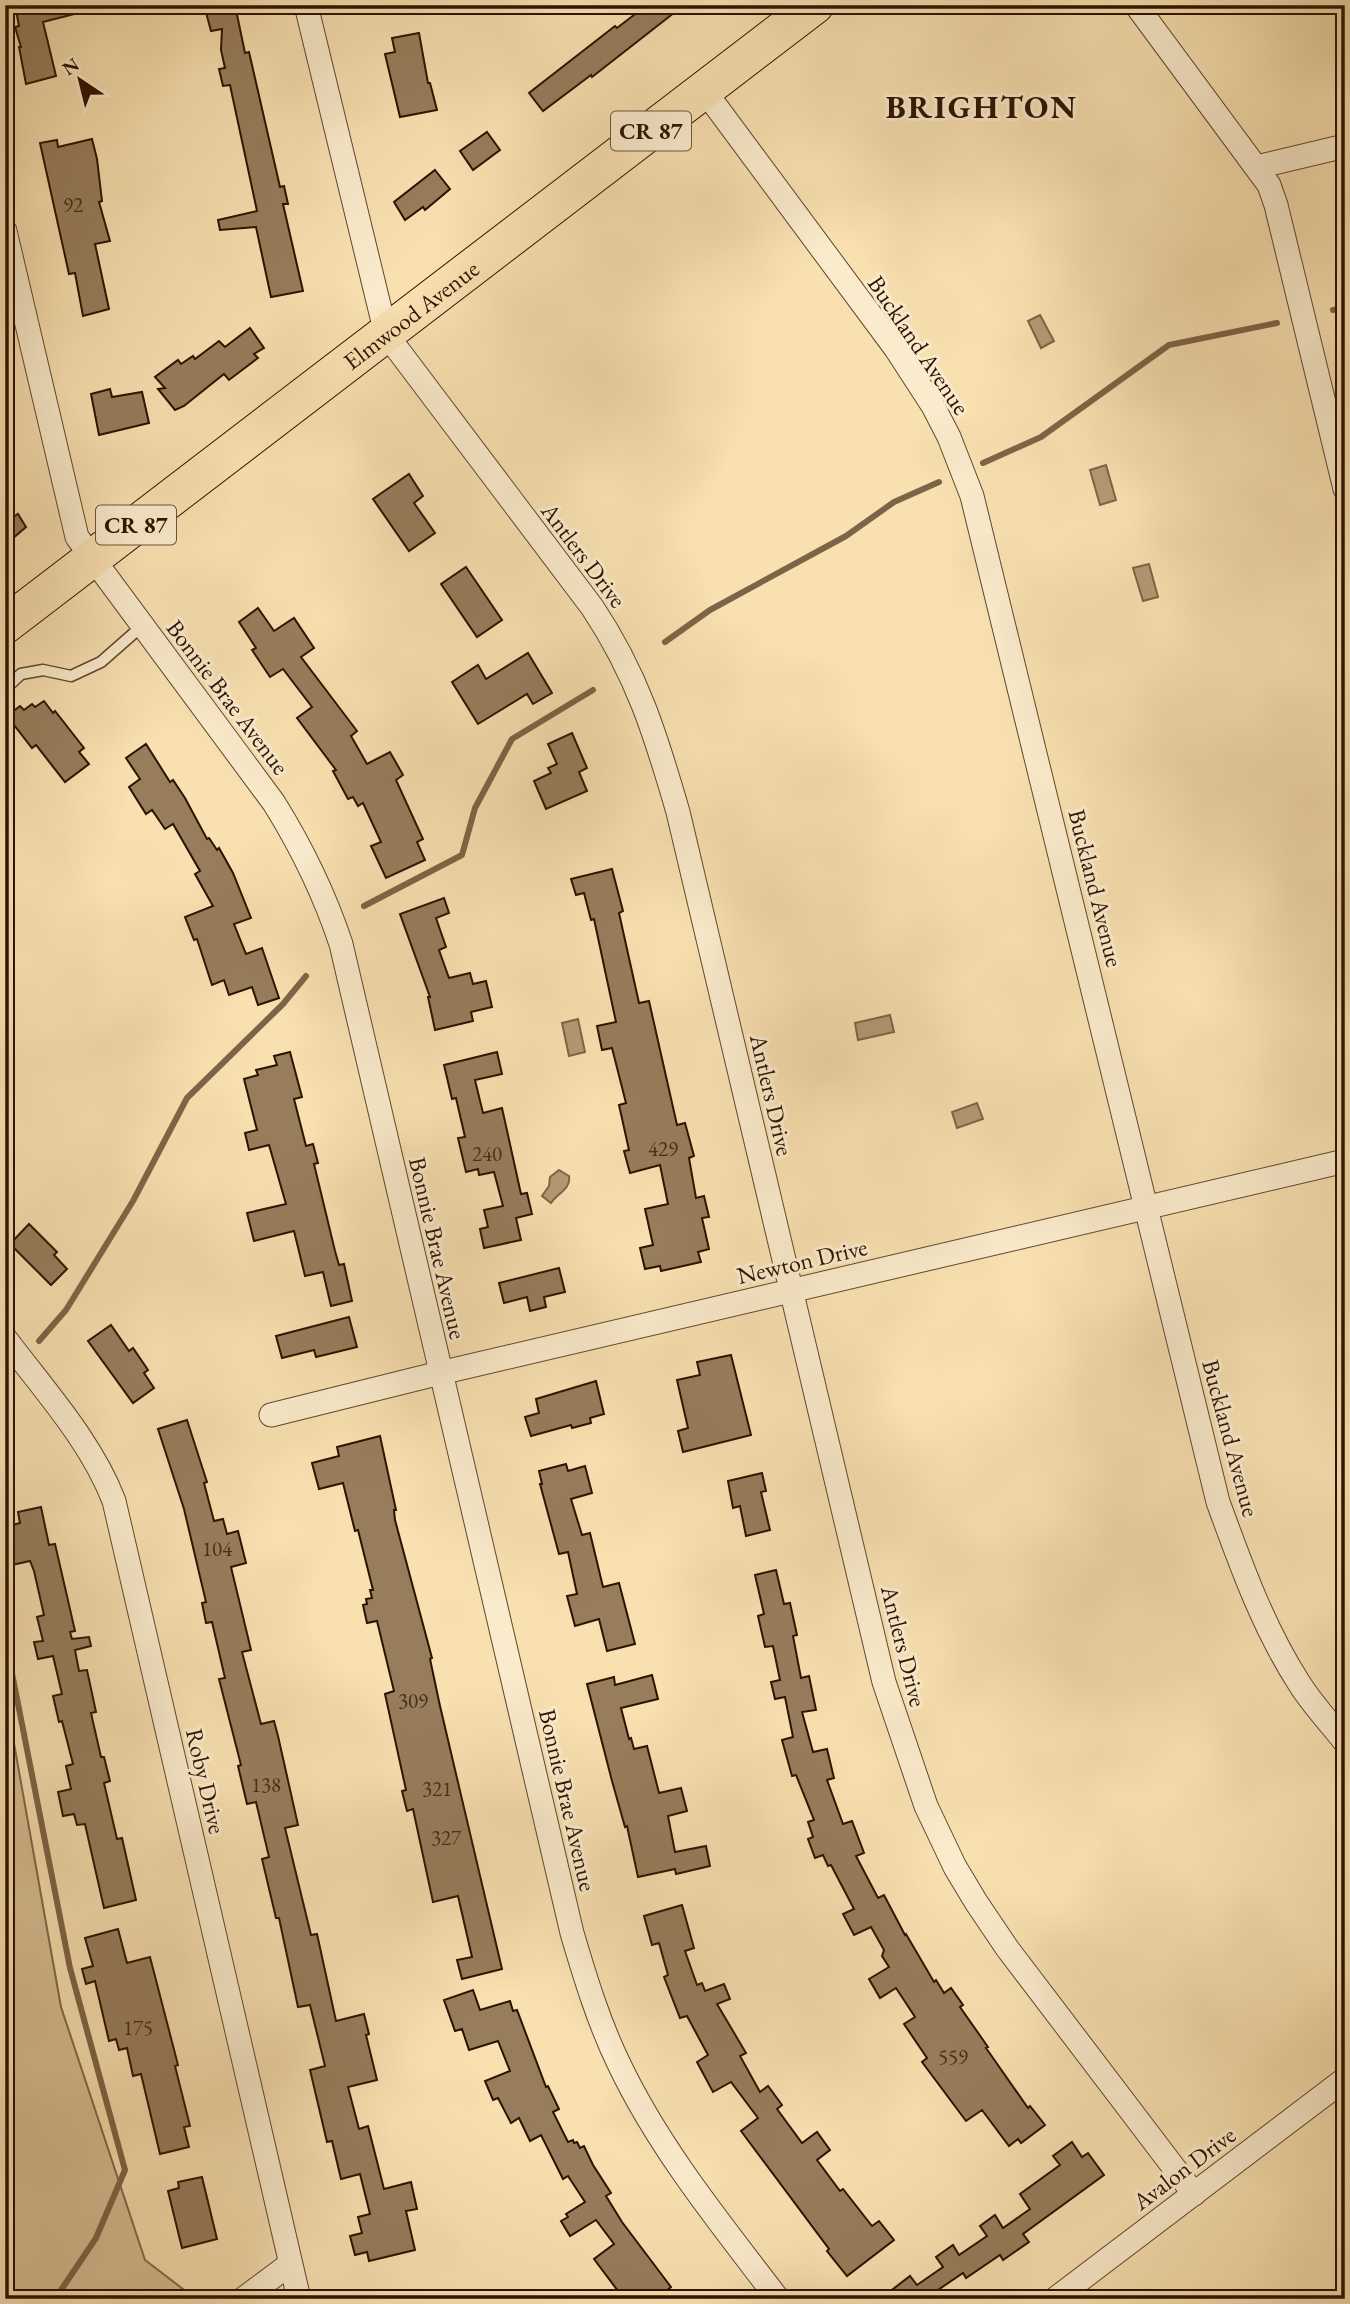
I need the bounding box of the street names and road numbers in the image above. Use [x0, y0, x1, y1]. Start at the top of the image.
road number: CR 87 [611, 112, 691, 150]
street label: Elmwood Avenue [337, 253, 485, 376]
street label: Buckland Avenue [861, 269, 977, 421]
street label: Antlers Drive [534, 495, 634, 614]
road number: CR 87 [96, 505, 176, 544]
street label: Bonnie Brae Avenue [160, 613, 296, 781]
street label: Buckland Avenue [1061, 806, 1131, 970]
street label: Antlers Drive [743, 1030, 801, 1159]
street label: Bonnie Brae Avenue [402, 1154, 474, 1342]
street label: Newton Drive [734, 1231, 870, 1291]
street label: Buckland Avenue [1195, 1356, 1267, 1520]
street label: Antlers Drive [874, 1581, 934, 1710]
street label: Bonnie Brae Avenue [532, 1706, 604, 1894]
street label: Roby Drive [179, 1725, 233, 1837]
street label: Avalon Drive [1126, 2119, 1242, 2217]

